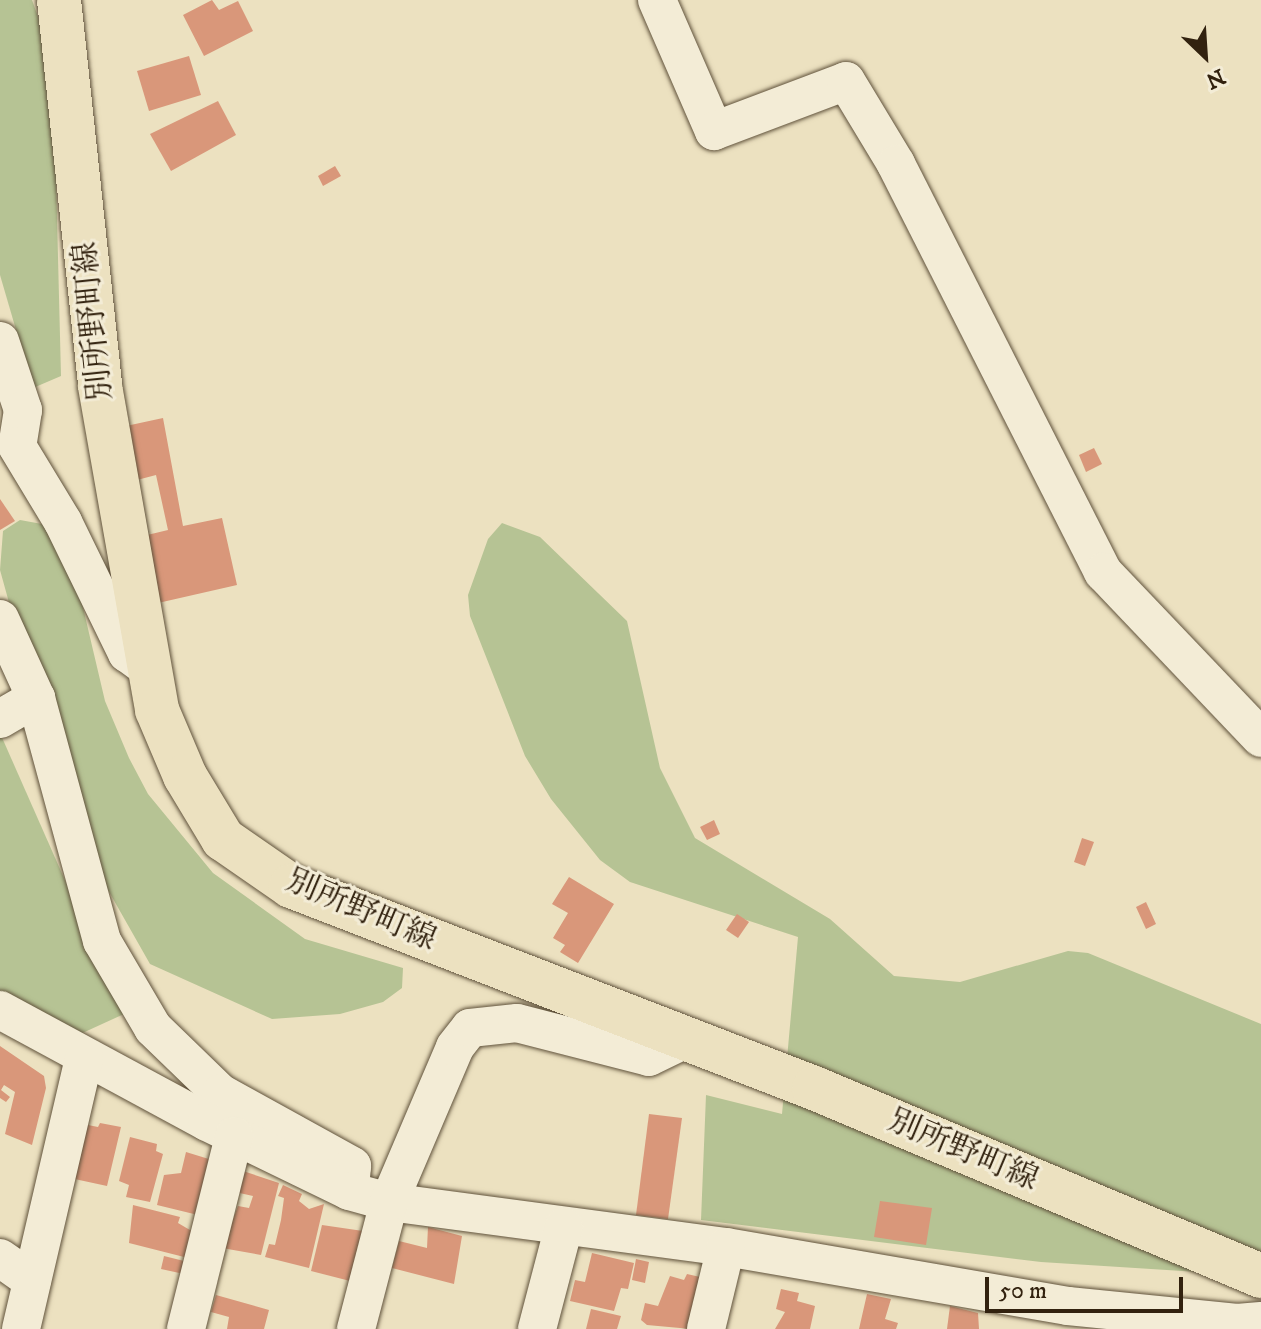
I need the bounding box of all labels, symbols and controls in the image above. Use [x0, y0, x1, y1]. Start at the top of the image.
north arrow [1165, 16, 1245, 96]
text: N [1201, 62, 1229, 94]
street label: 別所野町線 [67, 239, 121, 403]
street label: 別所野町線 [280, 862, 442, 960]
street label: 別所野町線 [882, 1102, 1044, 1200]
scale bar [989, 1261, 1187, 1311]
text: 50 m [999, 1276, 1047, 1306]

